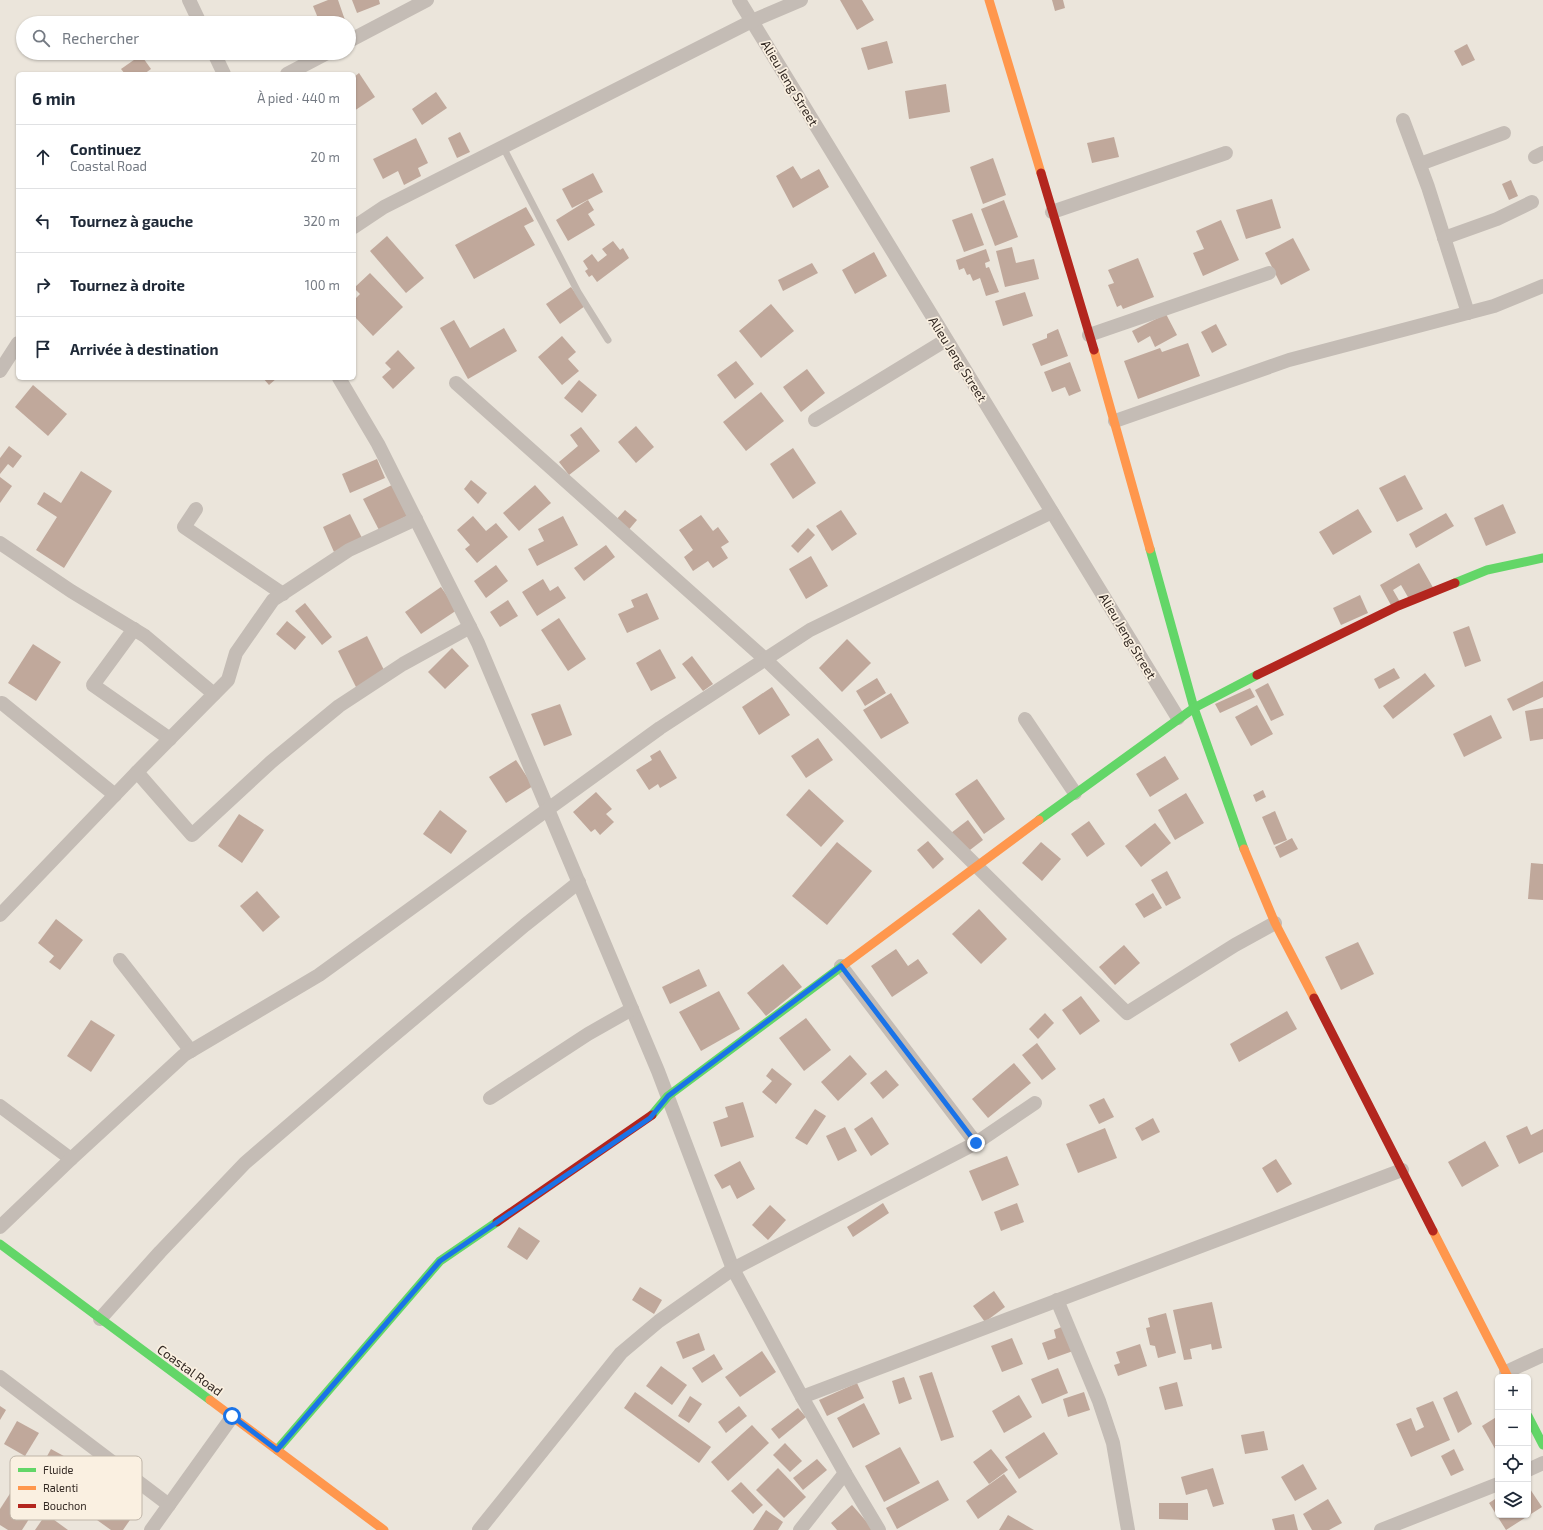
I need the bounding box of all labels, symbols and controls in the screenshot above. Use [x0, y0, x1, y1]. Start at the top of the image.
search box [16, 16, 356, 60]
icon: search [30, 27, 52, 49]
text: Rechercher [62, 29, 139, 47]
street label: Alieu Jeng Street [758, 37, 822, 129]
text: 6 min [32, 88, 76, 108]
text: À pied · 440 m [257, 90, 340, 106]
text: Continuez [70, 140, 141, 158]
icon: ahead [32, 146, 54, 168]
text: 20 m [311, 149, 340, 165]
text: Coastal Road [70, 158, 147, 174]
icon: left [32, 210, 54, 232]
text: Tournez à gauche [70, 212, 193, 230]
text: 320 m [303, 213, 340, 229]
icon: right [32, 274, 54, 296]
text: Tournez à droite [70, 276, 185, 294]
text: 100 m [305, 277, 340, 293]
street label: Alieu Jeng Street [925, 313, 991, 405]
icon: arrive [32, 338, 54, 360]
text: Arrivée à destination [70, 340, 218, 358]
street label: Alieu Jeng Street [1096, 590, 1160, 682]
route end [967, 1134, 985, 1152]
street label: Coastal Road [154, 1341, 226, 1399]
map controls [1495, 1374, 1531, 1518]
button: + [1495, 1374, 1531, 1410]
route start [223, 1407, 241, 1425]
button: − [1495, 1410, 1531, 1446]
button: locate [1495, 1446, 1531, 1482]
legend [10, 1456, 142, 1520]
text: Fluide [43, 1463, 73, 1476]
text: Ralenti [43, 1481, 78, 1494]
button: layers [1495, 1482, 1531, 1518]
text: Bouchon [43, 1499, 87, 1512]

